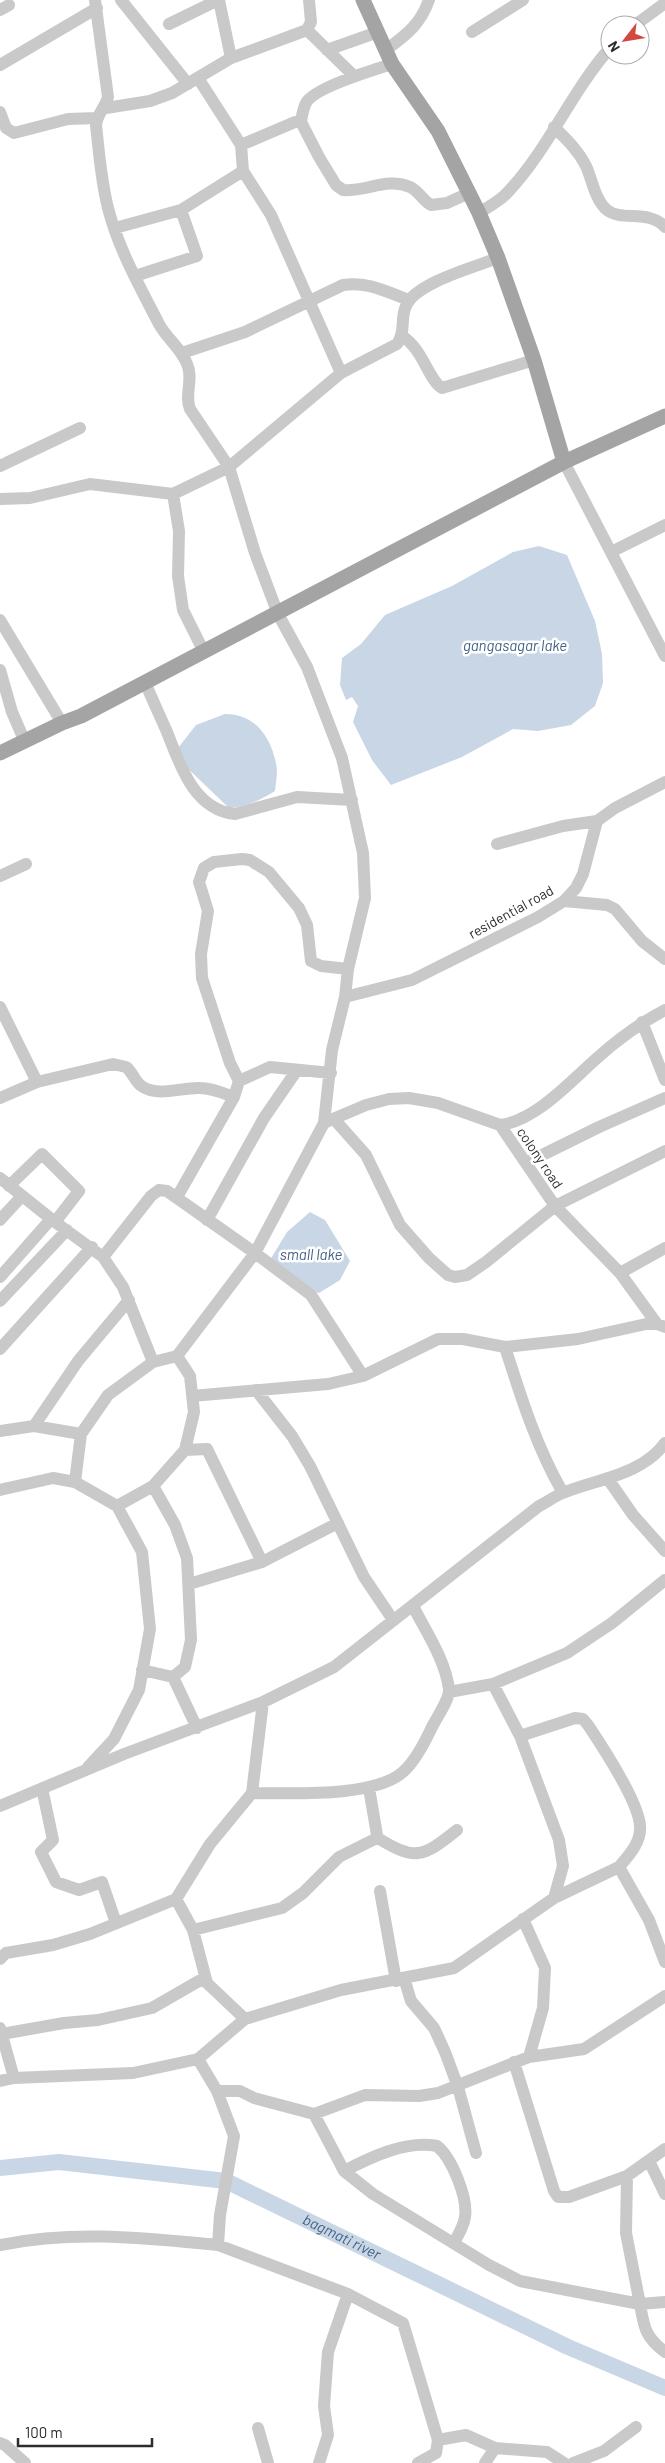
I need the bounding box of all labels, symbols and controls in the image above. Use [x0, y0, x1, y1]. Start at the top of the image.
north arrow [600, 15, 650, 65]
text: N [604, 39, 623, 55]
water label: gangasagar lake [463, 636, 567, 654]
street label: residential road [465, 881, 556, 942]
street label: colony road [514, 1124, 567, 1191]
water label: small lake [280, 1245, 343, 1263]
water label: bagmati river [300, 2210, 385, 2263]
scale bar [18, 2416, 151, 2448]
text: 100 m [25, 2423, 63, 2441]

